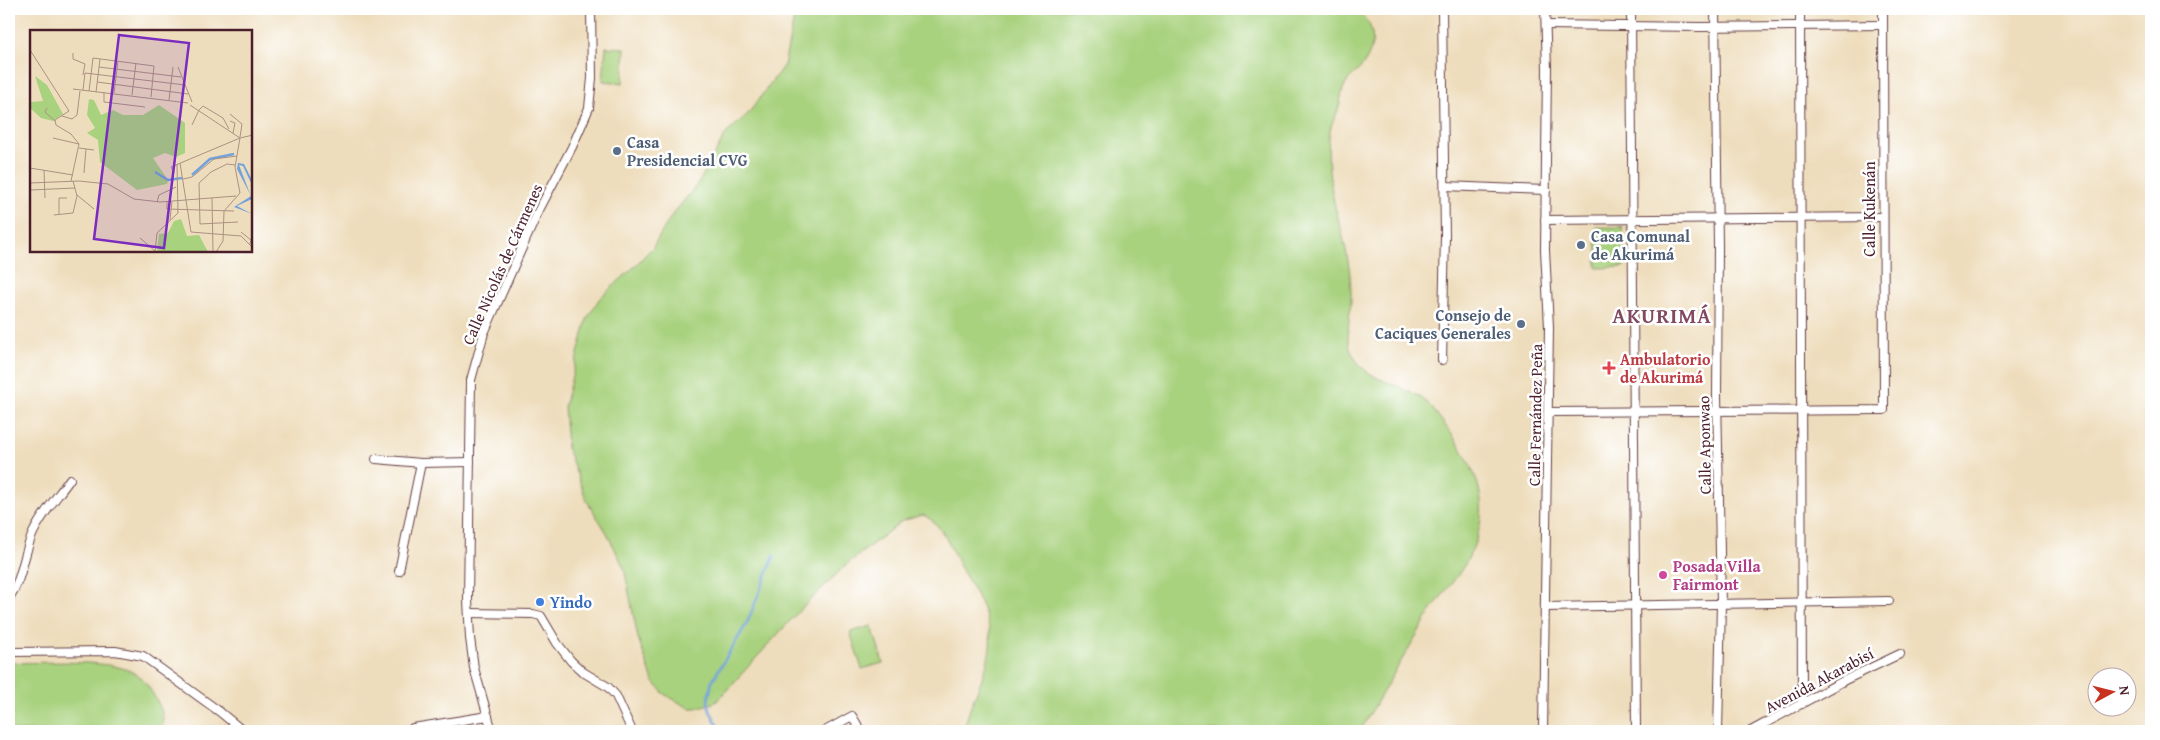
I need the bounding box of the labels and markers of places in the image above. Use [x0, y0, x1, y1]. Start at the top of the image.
place label: Casa Presidencial CVG [627, 130, 748, 172]
marker: Casa Presidencial CVG [611, 145, 623, 157]
place label: Casa Comunal de Akurimá [1591, 224, 1690, 266]
marker: Casa Comunal de Akurimá [1575, 239, 1587, 251]
place label: Consejo de Caciques Generales [1375, 303, 1511, 345]
marker: Consejo de Caciques Generales [1515, 318, 1527, 330]
place label: Ambulatorio de Akurimá [1620, 347, 1711, 389]
marker: Ambulatorio de Akurimá [1602, 361, 1616, 375]
place label: Posada Villa Fairmont [1673, 554, 1761, 596]
marker: Posada Villa Fairmont [1657, 569, 1669, 581]
place label: Yindo [550, 590, 592, 614]
marker: Yindo [534, 596, 546, 608]

